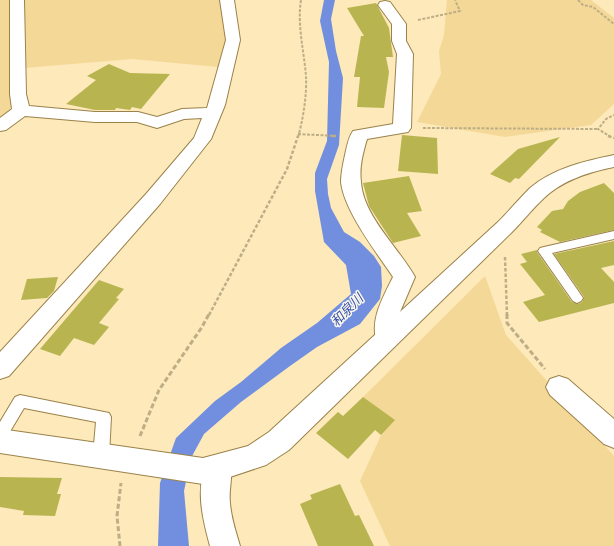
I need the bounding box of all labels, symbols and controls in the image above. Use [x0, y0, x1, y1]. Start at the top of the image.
water label: 和泉川 [328, 289, 368, 329]

